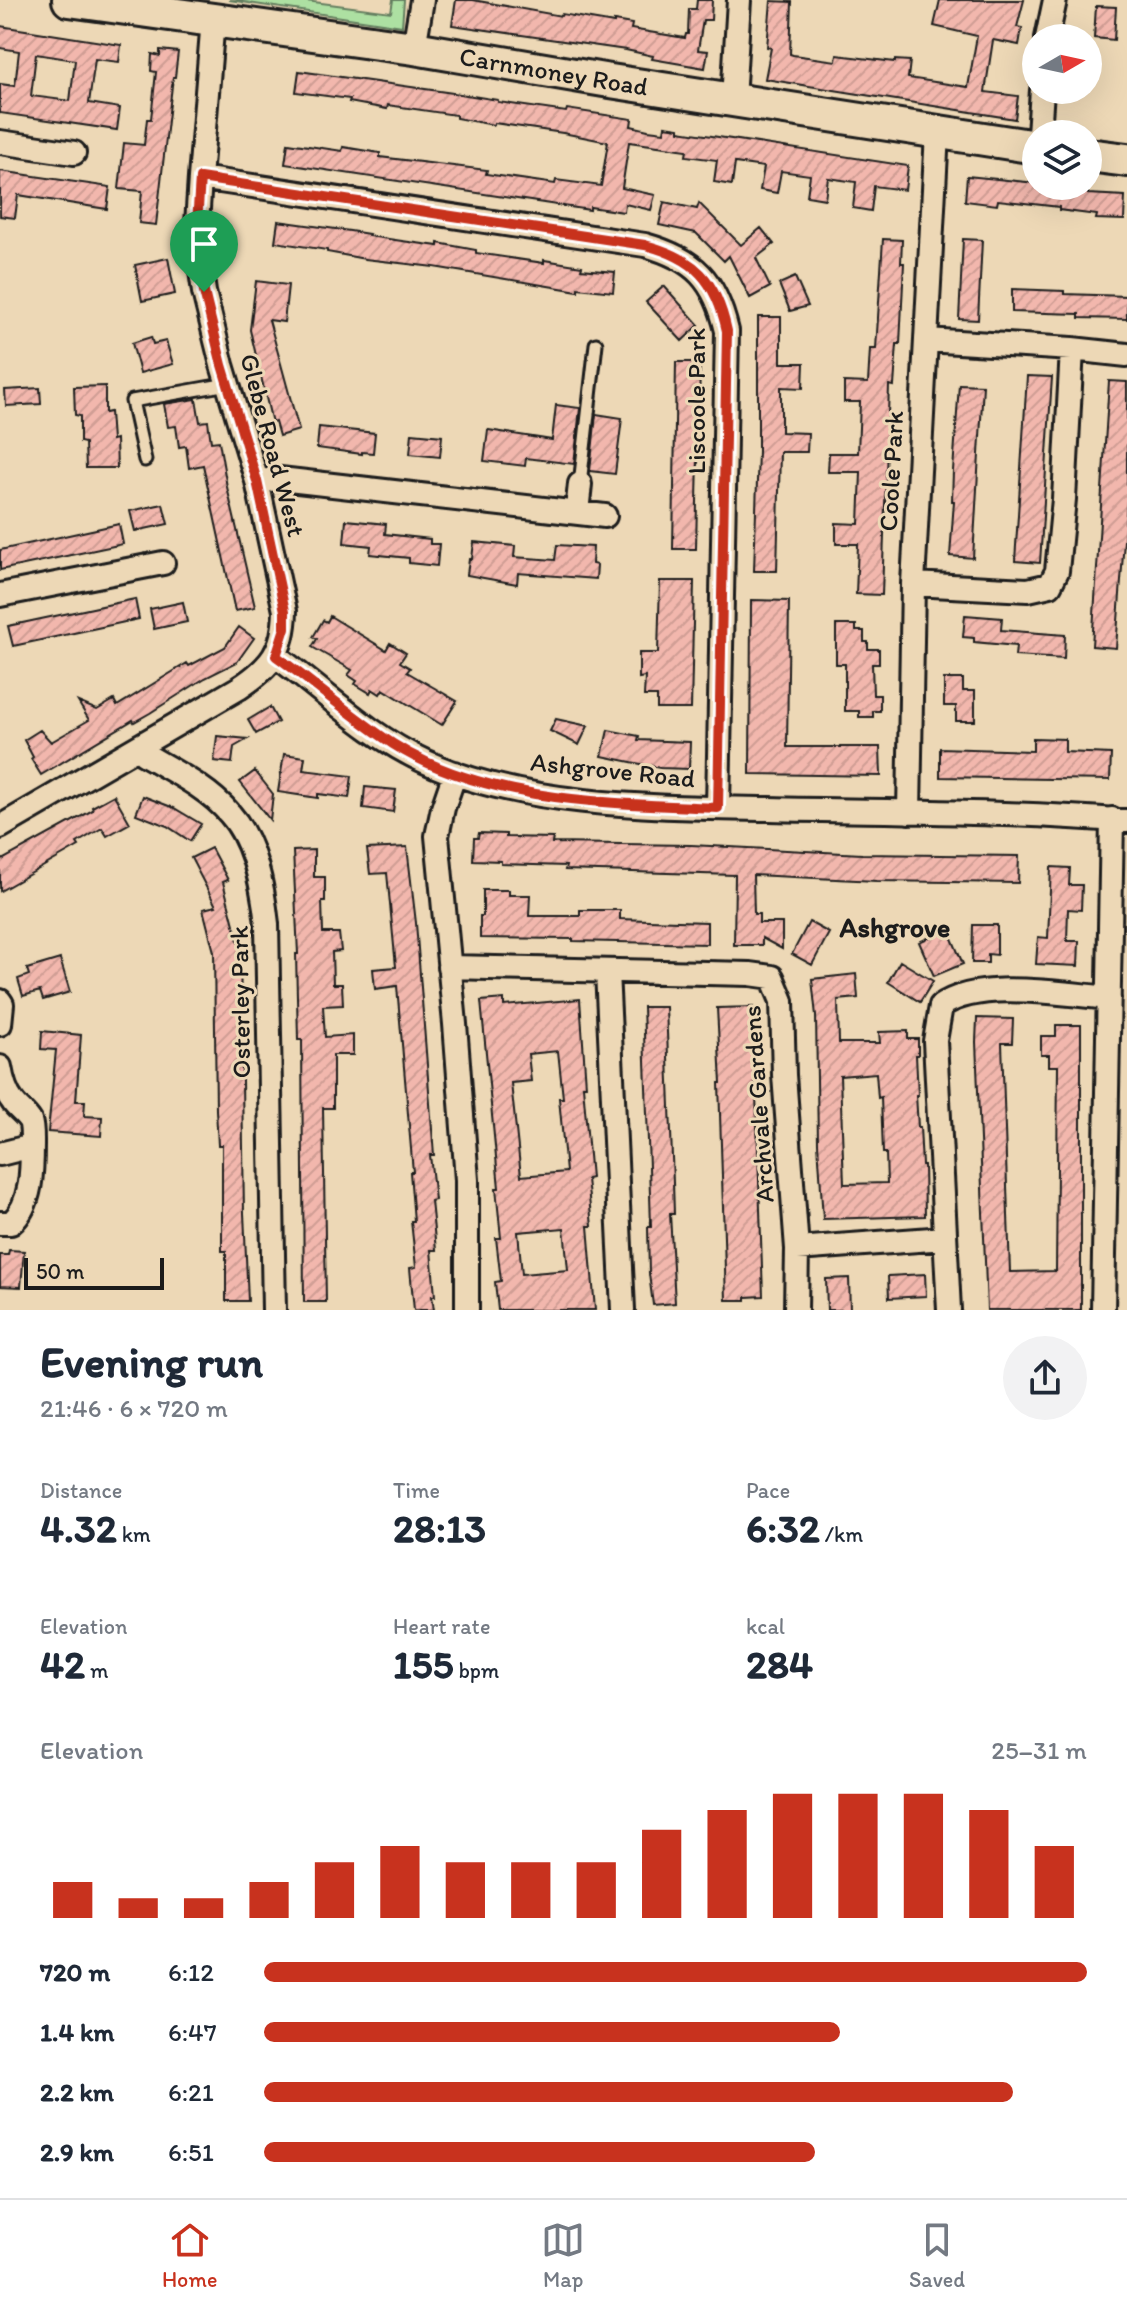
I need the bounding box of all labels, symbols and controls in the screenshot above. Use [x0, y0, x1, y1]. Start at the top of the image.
north arrow [1022, 24, 1102, 104]
map controls [1022, 24, 1102, 200]
street label: Carnmoney Road [457, 40, 650, 103]
button: layers [1022, 120, 1102, 200]
pin [170, 210, 238, 292]
icon: arrive [182, 222, 226, 266]
street label: Liscoole Park [680, 328, 712, 474]
street label: Glebe Road West [233, 350, 313, 540]
street label: Coole Park [872, 409, 910, 532]
street label: Ashgrove Road [529, 745, 697, 795]
district label: Ashgrove [839, 910, 950, 944]
street label: Osterley Park [223, 925, 257, 1079]
street label: Archvale Gardens [735, 1004, 781, 1204]
scale bar [24, 1254, 164, 1290]
text: 50 m [36, 1258, 85, 1285]
text: Evening run [40, 1335, 263, 1388]
button: share [1003, 1336, 1087, 1420]
text: 21:46 · 6 × 720 m [40, 1392, 228, 1424]
text: Distance [40, 1477, 122, 1504]
text: Time [393, 1477, 440, 1504]
text: Pace [746, 1477, 790, 1504]
text: 4.32 [40, 1504, 117, 1552]
text: 28:13 [393, 1504, 486, 1552]
text: 6:32 [746, 1504, 820, 1552]
text: km [117, 1521, 151, 1548]
text: /km [820, 1521, 863, 1548]
text: Elevation [40, 1613, 127, 1640]
text: Heart rate [393, 1613, 490, 1640]
text: kcal [746, 1613, 785, 1640]
text: 42 [40, 1640, 85, 1688]
text: 155 [393, 1640, 454, 1688]
text: 284 [746, 1640, 813, 1688]
text: m [85, 1657, 109, 1684]
text: bpm [454, 1657, 499, 1684]
text: Elevation [40, 1734, 143, 1766]
text: 25–31 m [991, 1734, 1087, 1766]
text: 720 m [40, 1956, 110, 1988]
text: 6:12 [168, 1956, 214, 1988]
text: 1.4 km [40, 2016, 114, 2048]
text: 6:47 [168, 2016, 217, 2048]
text: 2.2 km [40, 2076, 114, 2108]
text: 6:21 [168, 2076, 214, 2108]
text: 2.9 km [40, 2136, 114, 2168]
text: 6:51 [168, 2136, 214, 2168]
tab: Home [162, 2218, 217, 2293]
tab: Map [541, 2218, 585, 2293]
tab: Saved [909, 2218, 965, 2293]

